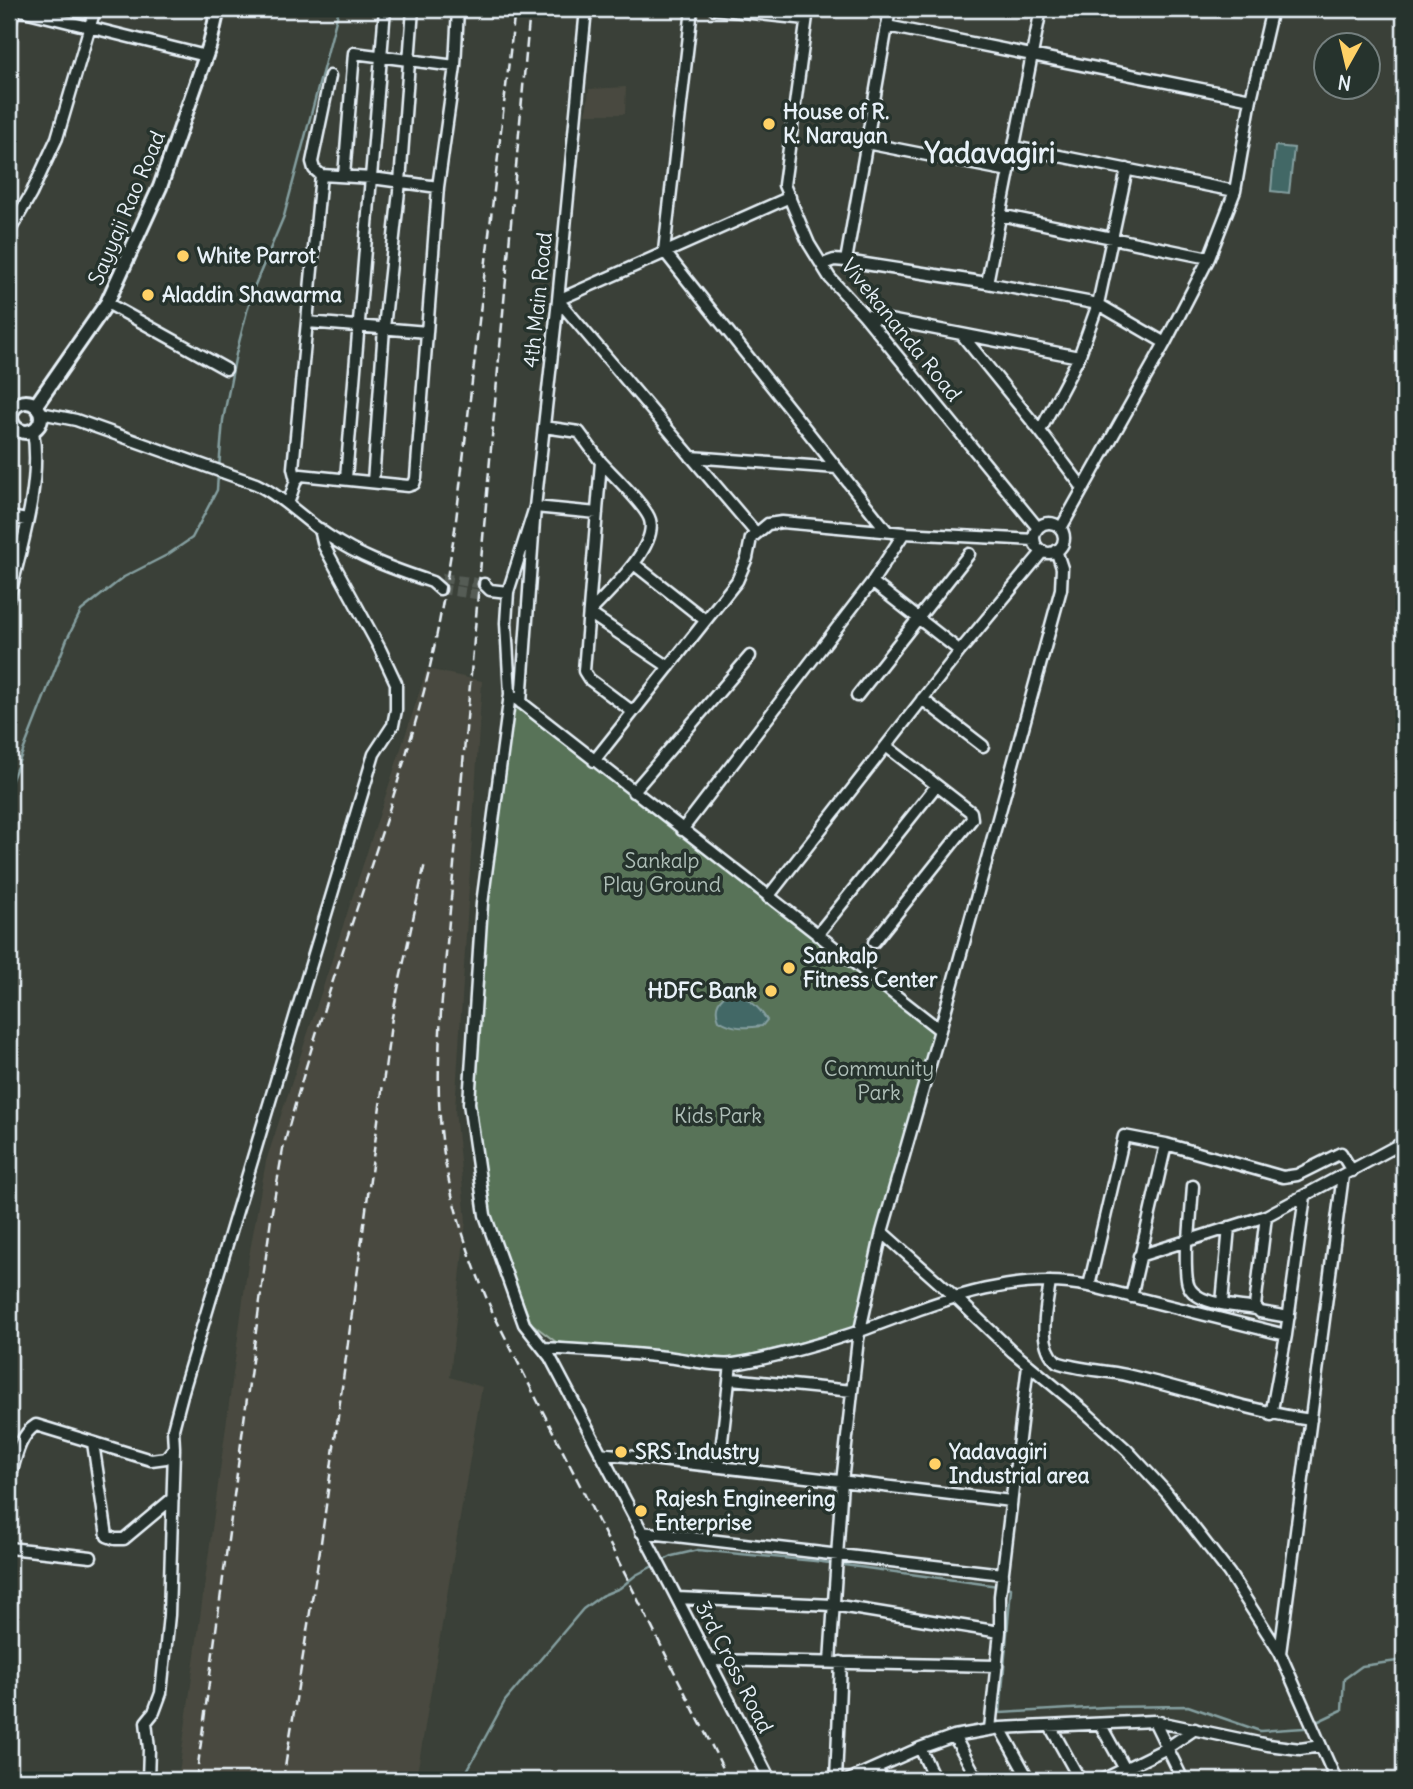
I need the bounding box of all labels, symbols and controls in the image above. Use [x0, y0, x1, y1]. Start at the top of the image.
north arrow [1312, 32, 1382, 102]
text: N [1336, 70, 1353, 96]
place label: House of R. K. Narayan [783, 98, 889, 149]
marker: House of R. K. Narayan [761, 116, 777, 132]
street label: Sayyaji Rao Road [82, 127, 171, 289]
district label: Yadavagiri [924, 135, 1055, 171]
street label: 4th Main Road [517, 231, 558, 369]
place label: White Parrot [197, 242, 317, 269]
marker: White Parrot [175, 248, 191, 264]
street label: Vivekananda Road [835, 252, 968, 407]
place label: Aladdin Shawarma [162, 281, 342, 308]
marker: Aladdin Shawarma [140, 287, 156, 303]
park label: Sankalp Play Ground [603, 847, 721, 898]
place label: Sankalp Fitness Center [803, 942, 938, 993]
marker: Sankalp Fitness Center [781, 960, 797, 976]
place label: HDFC Bank [648, 977, 757, 1004]
marker: HDFC Bank [763, 983, 779, 999]
park label: Community Park [824, 1055, 934, 1106]
park label: Kids Park [674, 1102, 762, 1129]
place label: SRS Industry [635, 1438, 760, 1465]
place label: Yadavagiri Industrial area [948, 1438, 1090, 1489]
marker: SRS Industry [613, 1444, 629, 1460]
marker: Yadavagiri Industrial area [927, 1456, 943, 1472]
place label: Rajesh Engineering Enterprise [655, 1485, 836, 1536]
marker: Rajesh Engineering Enterprise [633, 1503, 649, 1519]
street label: 3rd Cross Road [690, 1596, 779, 1737]

